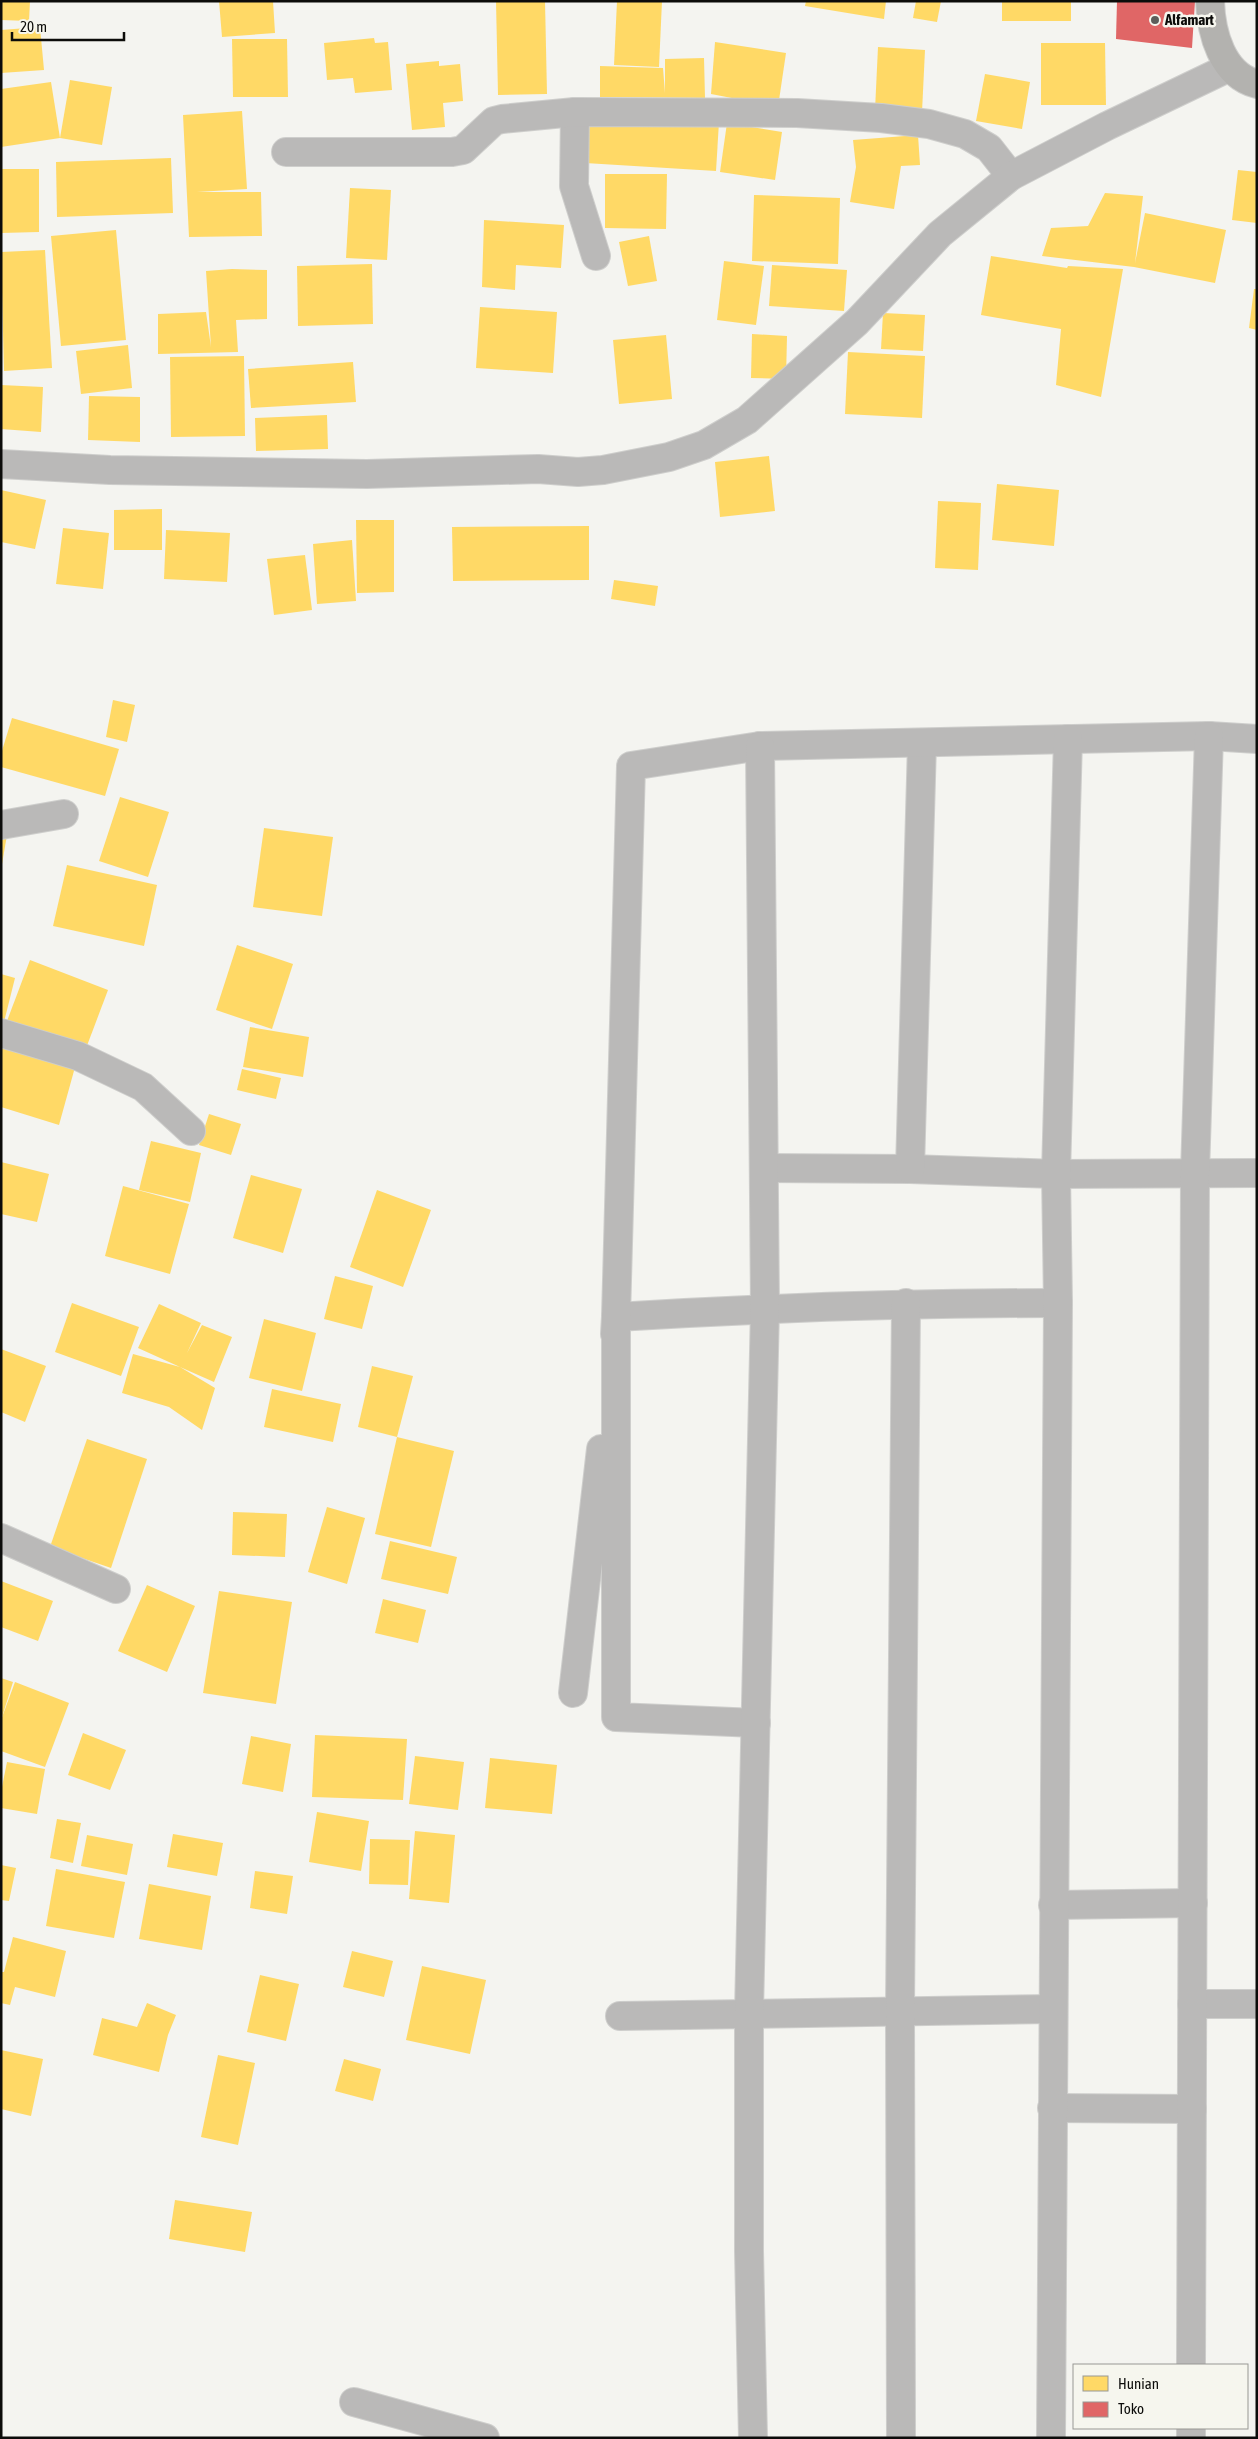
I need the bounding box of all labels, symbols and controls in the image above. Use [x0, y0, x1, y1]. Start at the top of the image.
scale bar [12, 10, 125, 42]
place label: Alfamart [1164, 11, 1214, 28]
marker: Alfamart [1149, 14, 1161, 26]
text: 20 m [20, 18, 47, 35]
legend [1073, 2364, 1248, 2429]
text: Hunian [1118, 2375, 1159, 2392]
text: Toko [1118, 2400, 1144, 2417]

